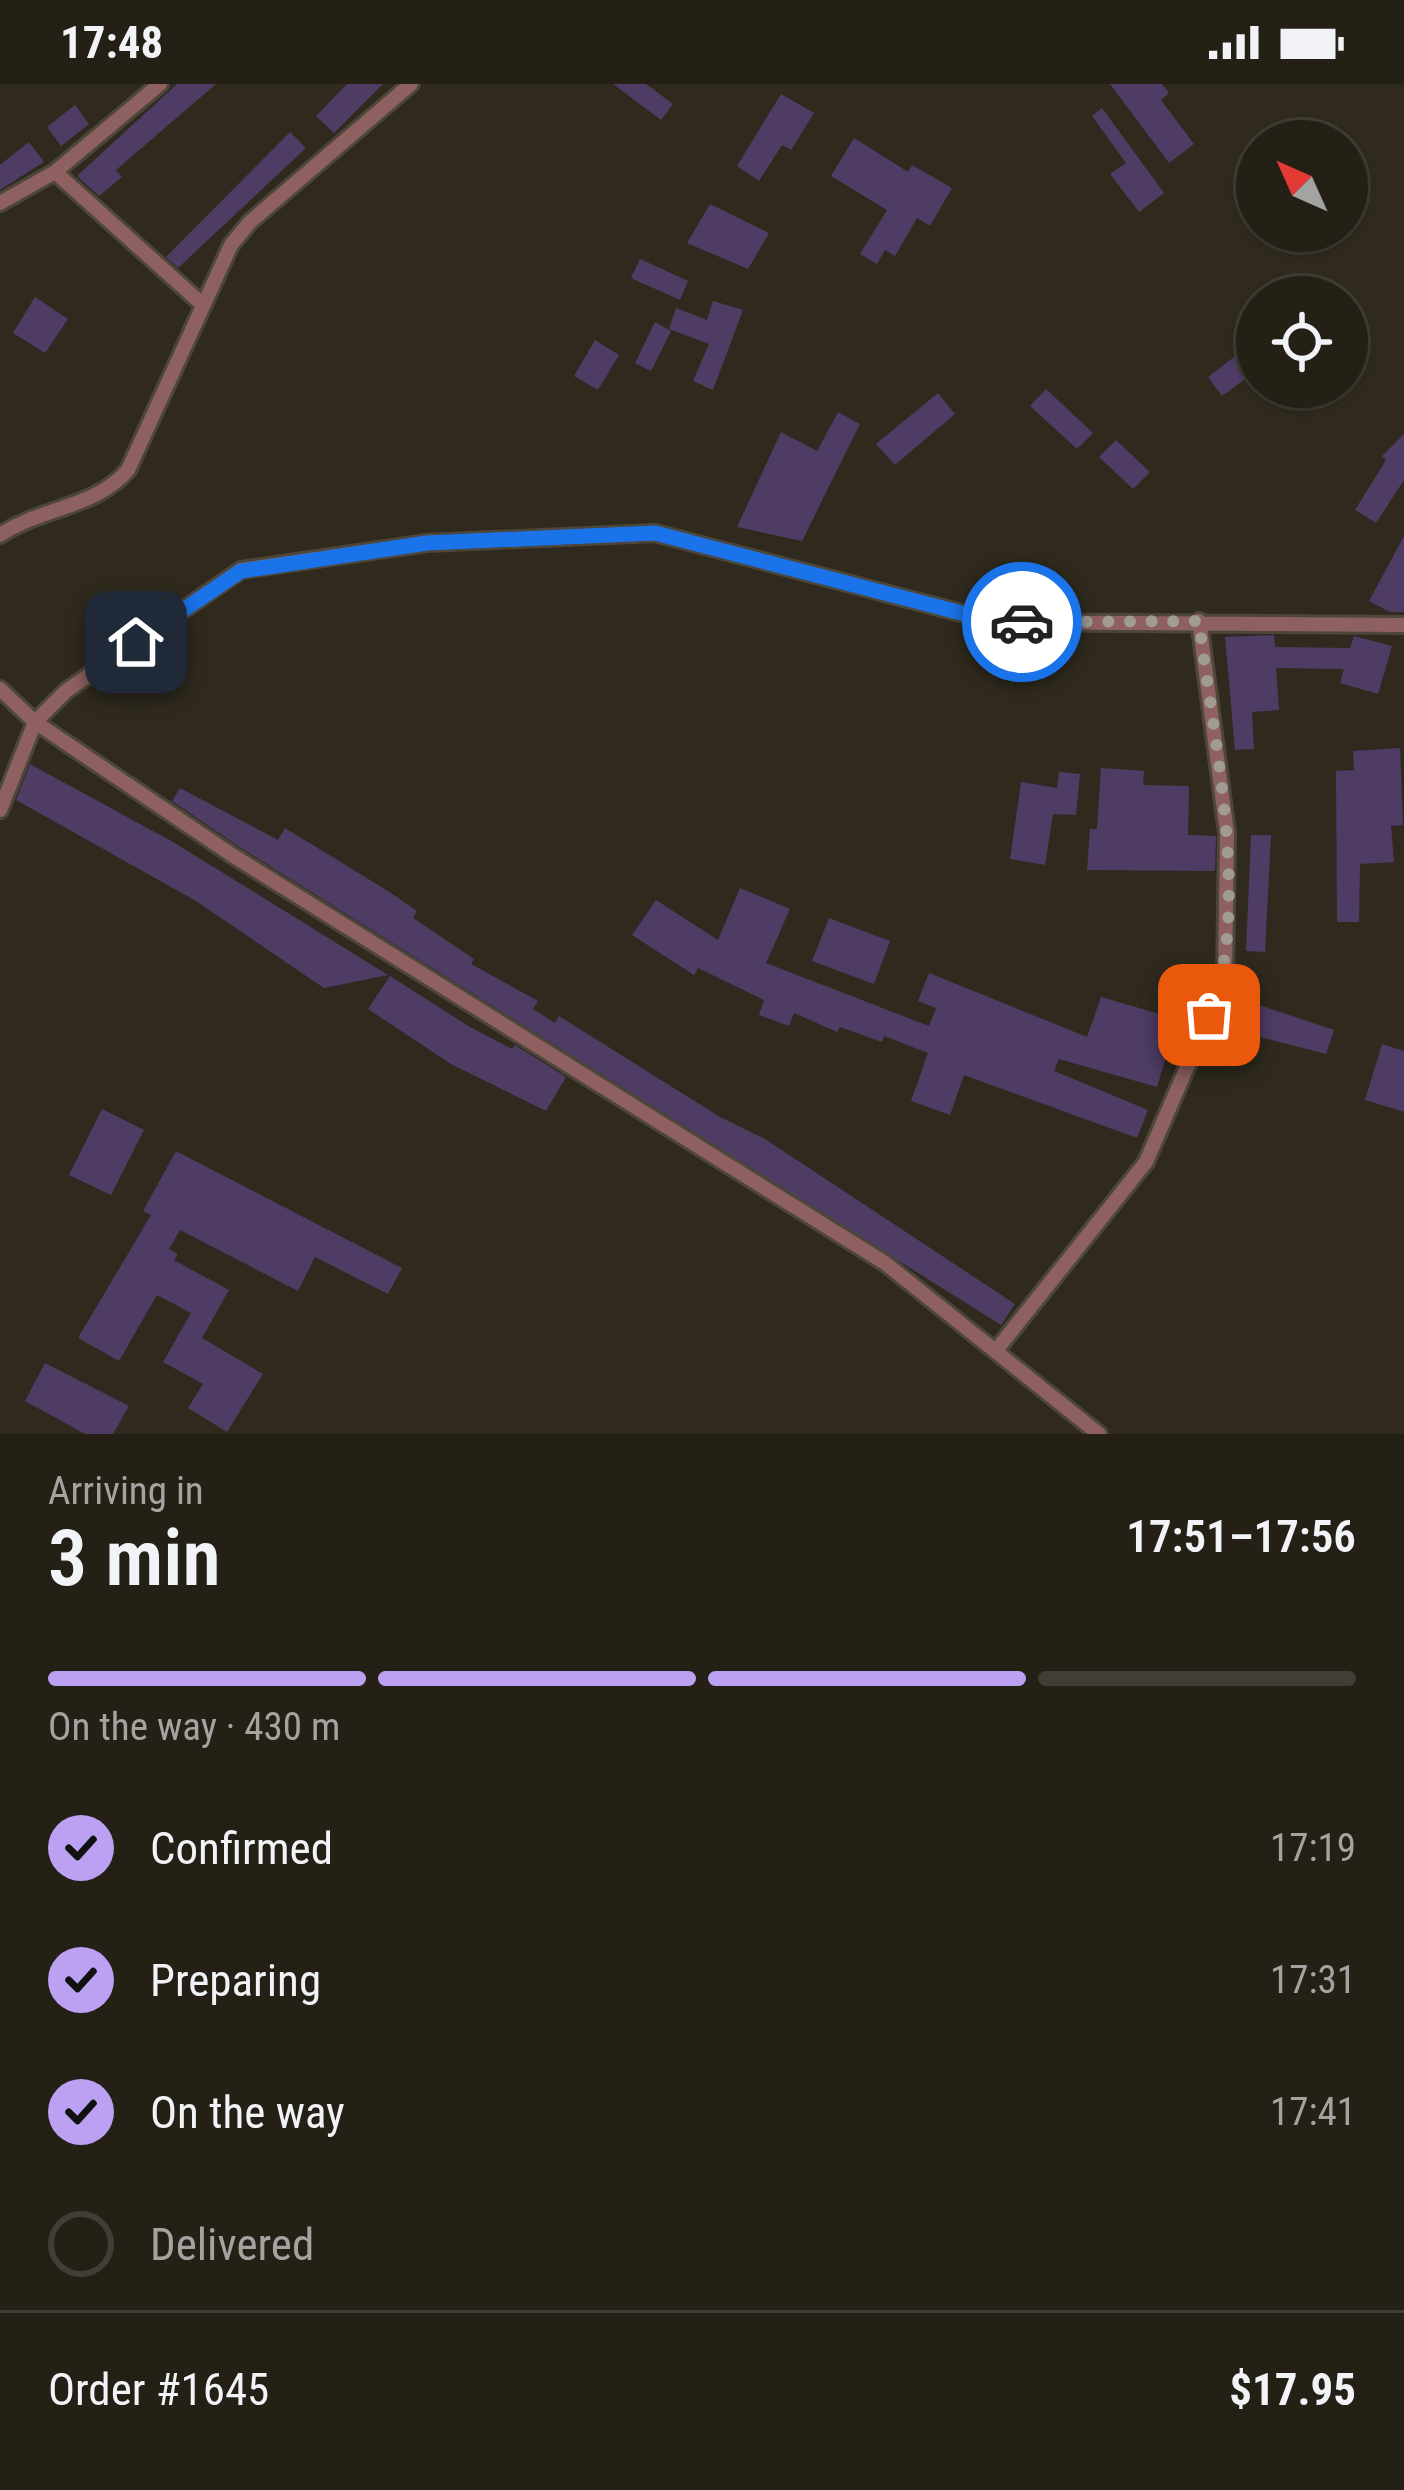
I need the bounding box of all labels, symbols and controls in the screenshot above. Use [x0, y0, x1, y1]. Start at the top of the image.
text: 17:48 [60, 16, 163, 69]
north arrow [1236, 120, 1368, 252]
map controls [1236, 120, 1368, 408]
button: locate [1236, 276, 1368, 408]
courier [962, 562, 1082, 682]
icon: car [989, 589, 1055, 655]
pin [85, 591, 187, 693]
icon: home [103, 609, 169, 675]
pin [1158, 964, 1260, 1066]
icon: bag [1176, 982, 1242, 1048]
text: Arriving in [48, 1468, 204, 1514]
text: 17:51–17:56 [1126, 1510, 1356, 1563]
text: 3 min [48, 1513, 221, 1604]
text: On the way · 430 m [48, 1704, 340, 1750]
icon: check [48, 1815, 114, 1881]
text: Confirmed [150, 1822, 333, 1875]
text: 17:19 [1270, 1825, 1356, 1871]
icon: check [48, 1947, 114, 2013]
text: Preparing [150, 1954, 321, 2007]
text: 17:31 [1270, 1957, 1356, 2003]
icon: check [48, 2079, 114, 2145]
text: On the way [150, 2086, 345, 2139]
text: 17:41 [1270, 2089, 1356, 2135]
text: Delivered [150, 2218, 314, 2271]
text: Order #1645 [48, 2363, 269, 2416]
text: $17.95 [1229, 2363, 1356, 2416]

